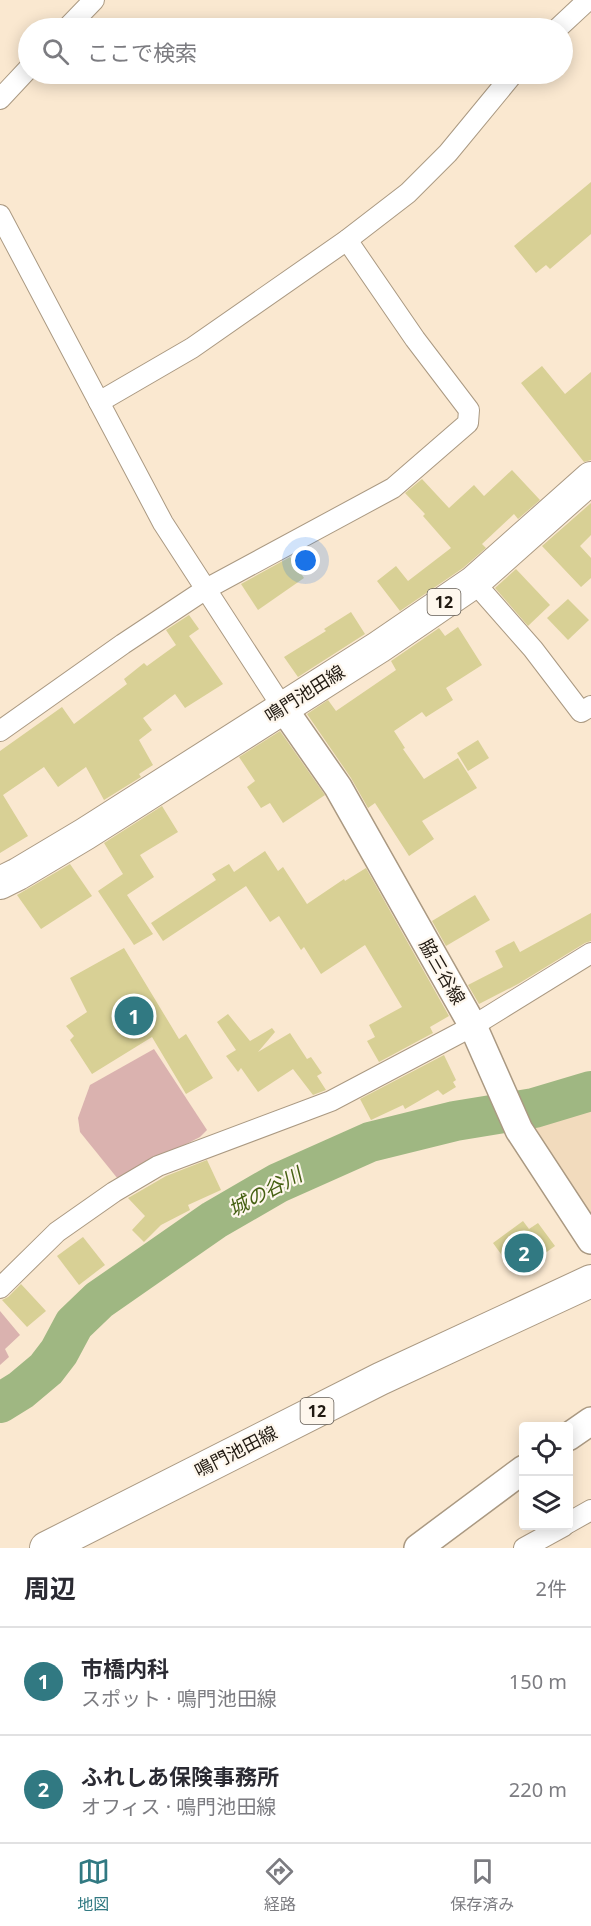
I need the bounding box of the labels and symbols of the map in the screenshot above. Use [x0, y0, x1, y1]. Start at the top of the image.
your location [291, 546, 320, 575]
road number: 12 [428, 589, 460, 615]
street label: 鳴門池田線 [260, 659, 349, 727]
street label: 脇三谷線 [414, 934, 471, 1009]
pin: 1 [114, 994, 154, 1038]
water label: 城の谷川 [223, 1160, 308, 1222]
pin: 2 [504, 1230, 544, 1276]
road number: 12 [300, 1398, 334, 1424]
street label: 鳴門池田線 [190, 1420, 281, 1482]

